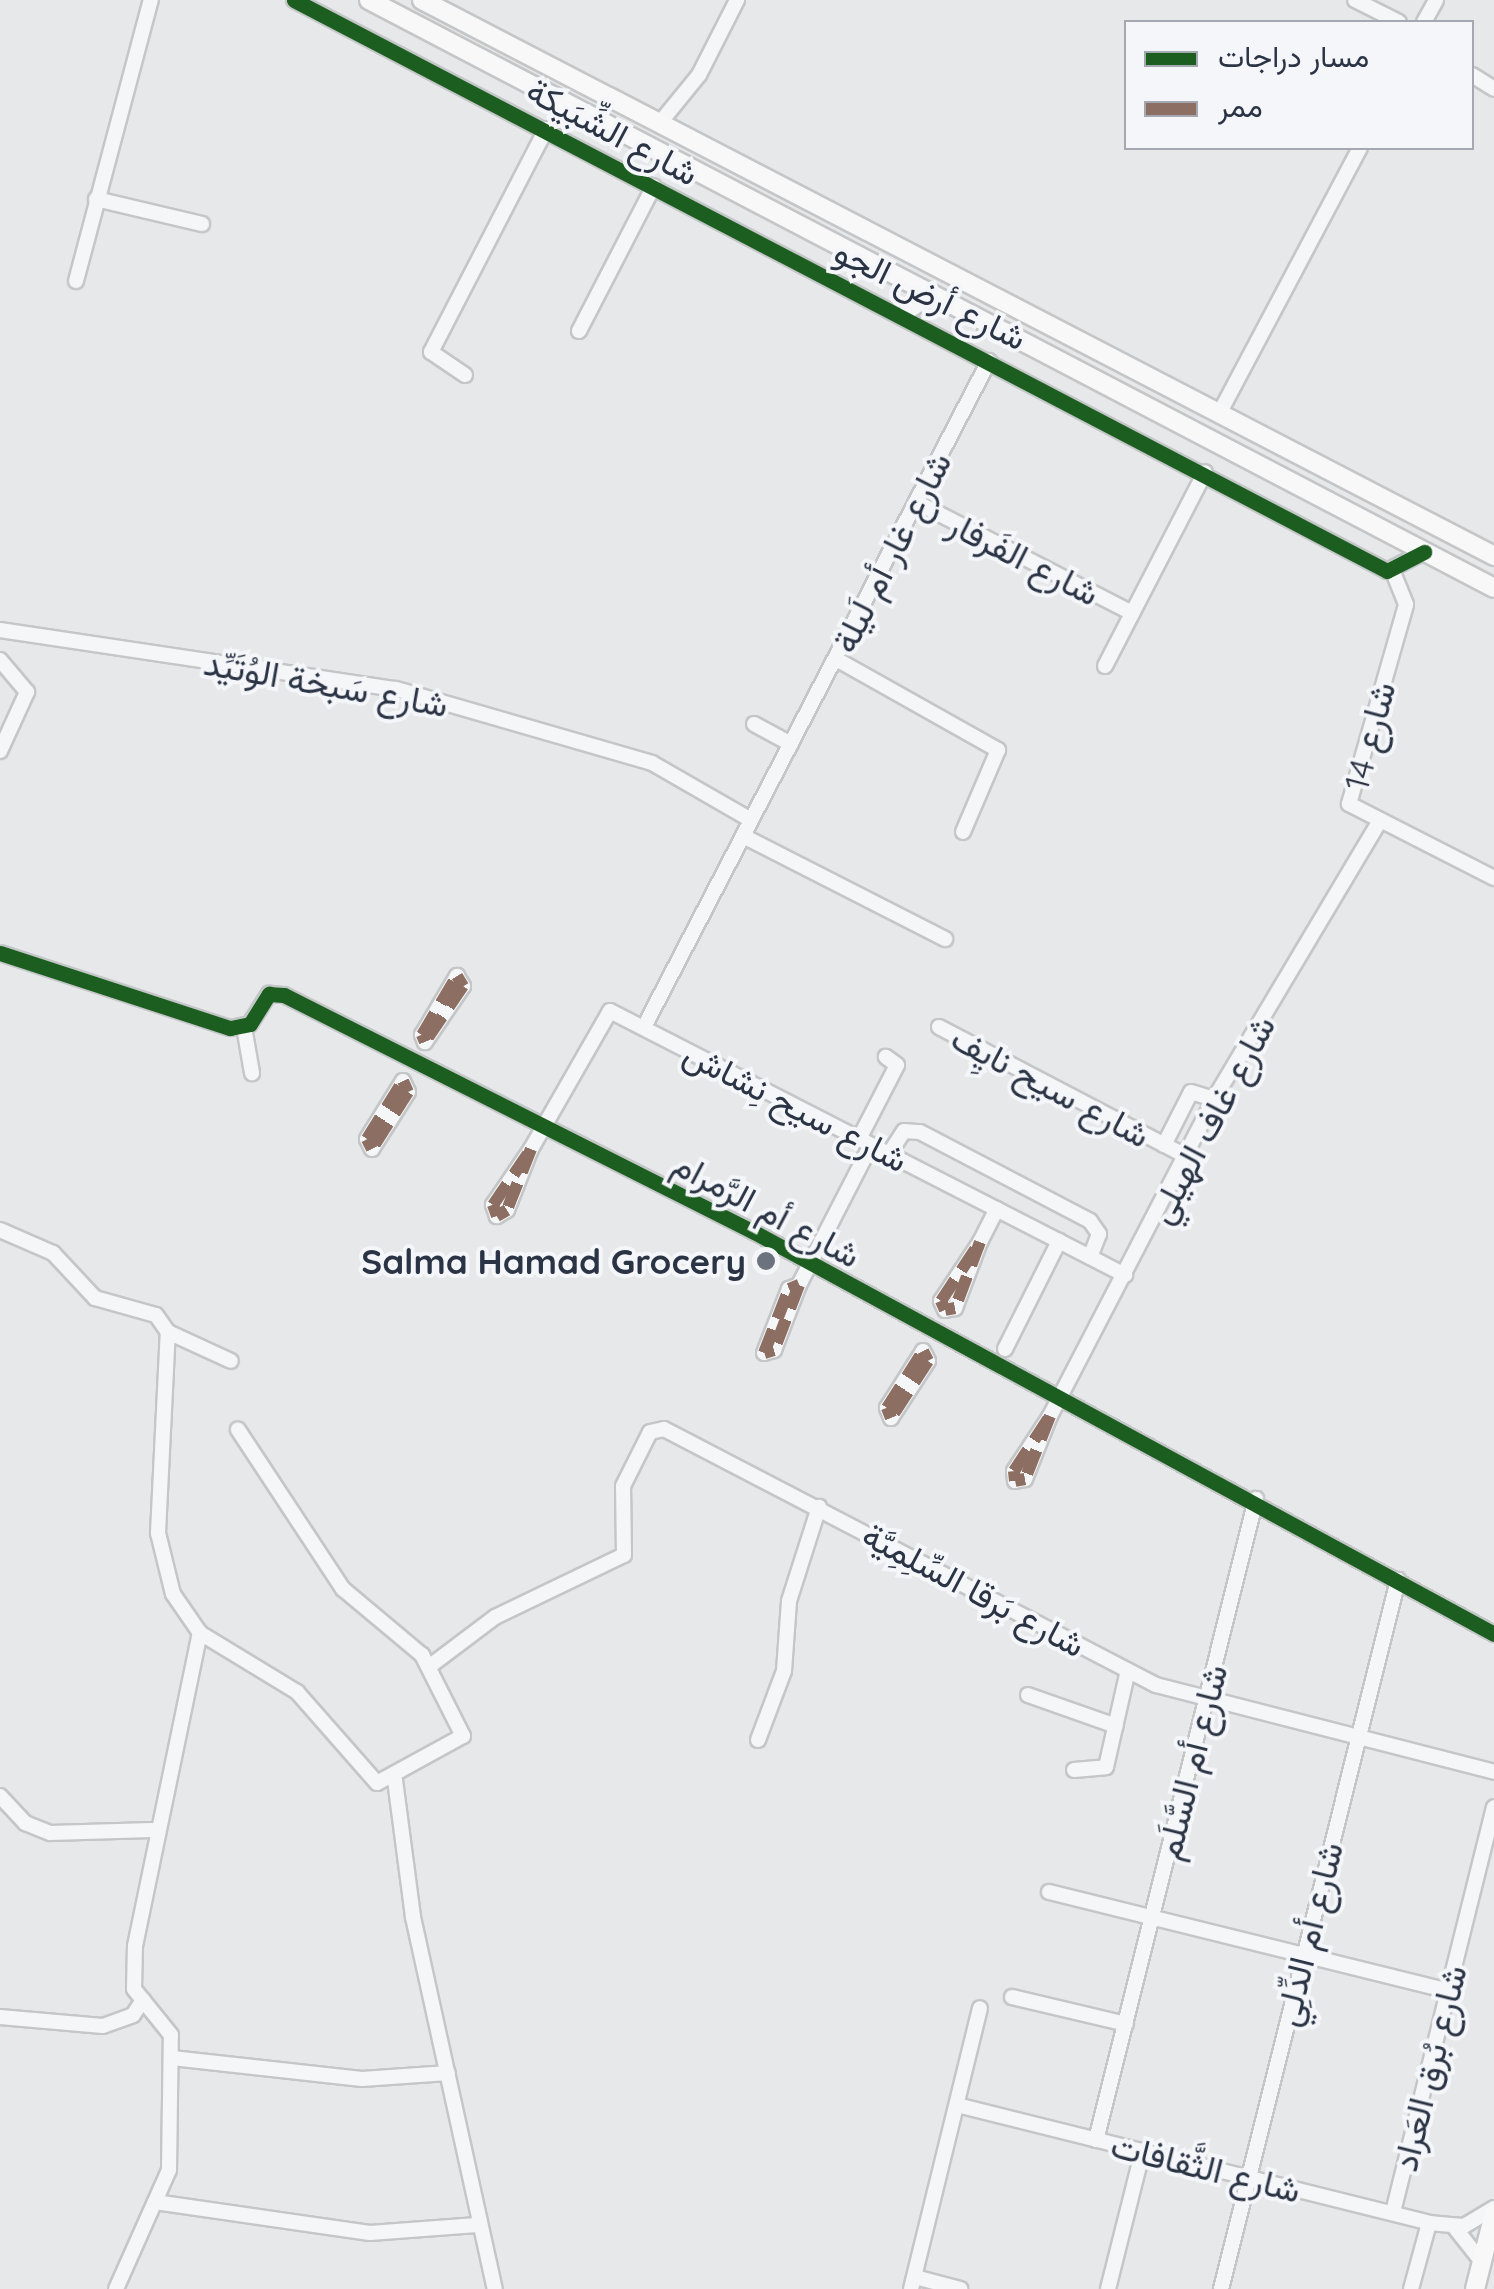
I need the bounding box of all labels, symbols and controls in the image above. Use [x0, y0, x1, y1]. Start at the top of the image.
legend [1124, 20, 1474, 150]
text: مسار دراجات [1218, 37, 1369, 75]
street label: شارع الشِّبَيكة [520, 68, 706, 194]
text: ممر [1218, 87, 1263, 125]
street label: شارع أرض الجو [828, 230, 1034, 358]
street label: شارع غار أم لَيلة [822, 445, 960, 659]
street label: شارع الفَرفار [941, 502, 1107, 614]
street label: شارع سَبخة الوُتَيِّد [201, 641, 451, 725]
street label: شارع 14 [1334, 677, 1404, 795]
street label: شارع غاف الهيلي [1139, 1008, 1283, 1230]
street label: شارع سيح نايِف [945, 1016, 1157, 1156]
street label: شارع سيح نِشاش [677, 1031, 915, 1181]
street label: شارع أم الرَّمرام [666, 1142, 868, 1276]
place label: Salma Hamad Grocery [361, 1240, 746, 1282]
marker: Salma Hamad Grocery [755, 1250, 777, 1272]
street label: شارع بَرقا السِّلِمِيَّة [856, 1513, 1092, 1665]
street label: شارع أم السَّلَم [1146, 1660, 1236, 1864]
street label: شارع أم الدِّلِي [1265, 1838, 1351, 2030]
street label: شارع بُرق العَراد [1383, 1961, 1475, 2175]
street label: شارع الثَّقافات [1107, 2123, 1305, 2211]

